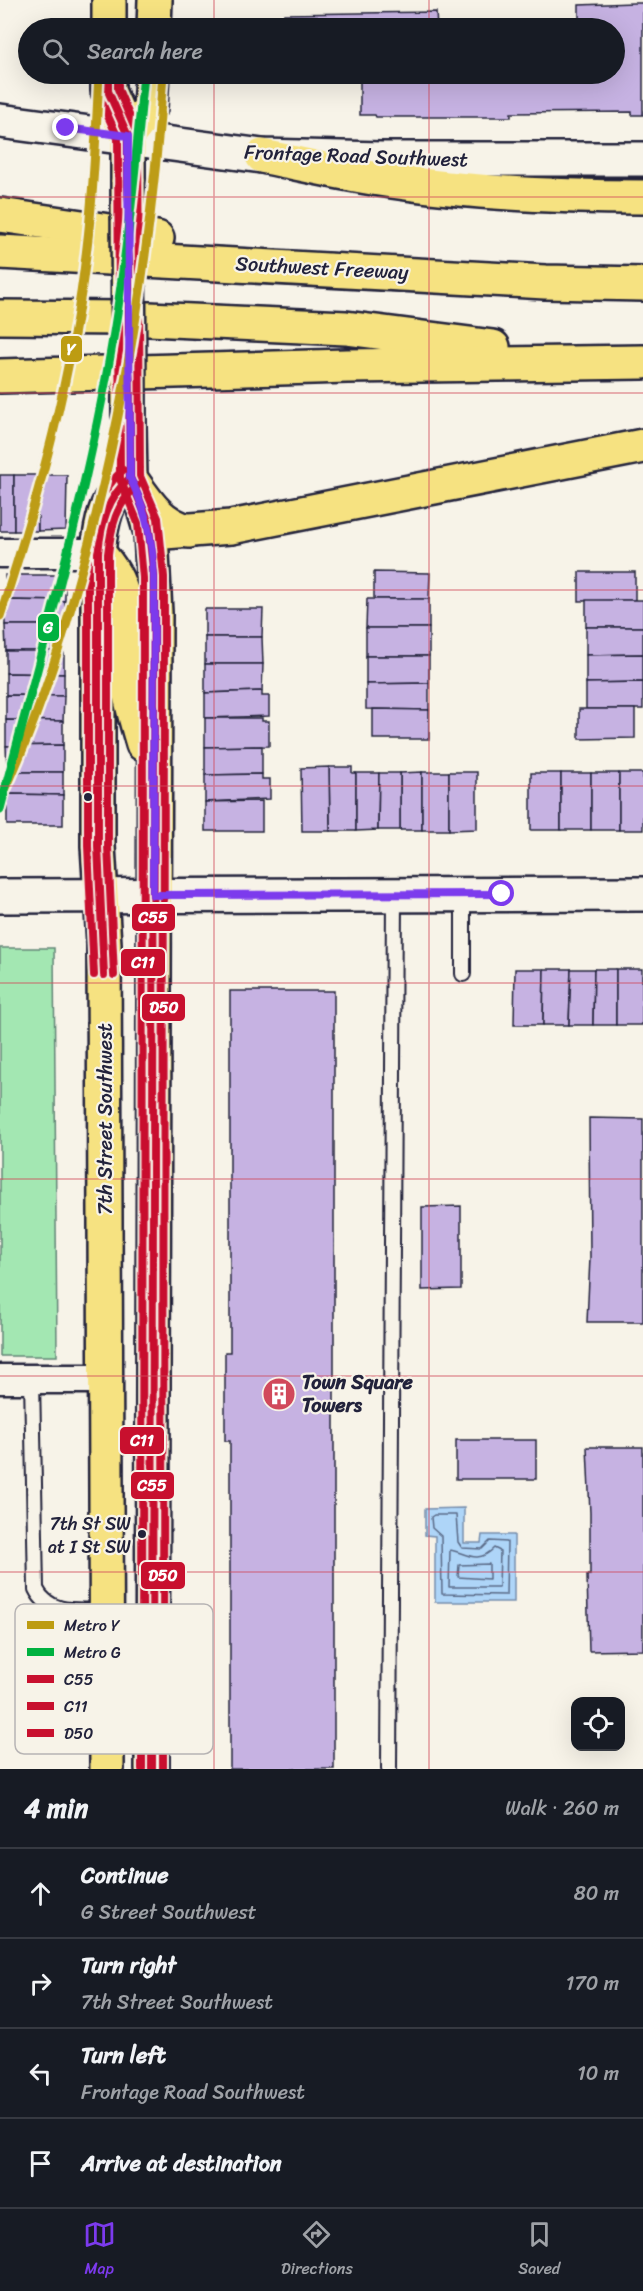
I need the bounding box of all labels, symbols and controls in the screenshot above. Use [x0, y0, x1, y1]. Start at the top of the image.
search box [18, 18, 625, 84]
text: Search here [87, 32, 203, 71]
icon: search [39, 35, 72, 68]
route end [52, 114, 78, 140]
street label: Frontage Road Southwest [243, 135, 469, 177]
street label: Southwest Freeway [235, 246, 410, 290]
line badge: Y [60, 335, 83, 363]
text: Y [67, 335, 77, 364]
line badge: G [37, 613, 60, 642]
text: G [42, 613, 54, 642]
unlabelled marker [82, 791, 94, 803]
route start [488, 880, 514, 906]
line badge: C55 [131, 903, 176, 932]
text: C55 [137, 903, 168, 932]
line badge: C11 [120, 948, 166, 977]
text: C11 [130, 948, 155, 977]
line badge: D50 [141, 993, 186, 1022]
text: D50 [149, 993, 179, 1022]
street label: 7th Street Southwest [88, 1023, 123, 1215]
place label: Town Square Towers [302, 1365, 414, 1423]
building icon: Town Square Towers [261, 1376, 297, 1412]
line badge: C11 [119, 1426, 165, 1455]
text: C11 [129, 1426, 154, 1455]
line badge: C55 [130, 1471, 175, 1500]
text: C55 [136, 1471, 167, 1500]
place label: 7th St SW at I St SW [48, 1508, 132, 1563]
marker: 7th St SW at I St SW [136, 1528, 148, 1540]
line badge: D50 [140, 1561, 186, 1590]
text: D50 [148, 1561, 178, 1590]
legend [15, 1604, 213, 1754]
text: Metro Y [64, 1611, 121, 1640]
text: Metro G [64, 1638, 121, 1667]
text: C55 [64, 1665, 94, 1694]
text: C11 [64, 1692, 88, 1721]
map controls [571, 1697, 625, 1751]
button: locate [571, 1697, 625, 1751]
text: D50 [64, 1719, 93, 1748]
text: 4 min [24, 1785, 88, 1831]
text: Walk · 260 m [505, 1791, 619, 1826]
text: Continue [81, 1856, 169, 1895]
text: 80 m [574, 1876, 619, 1911]
icon: ahead [24, 1877, 57, 1910]
text: G Street Southwest [81, 1895, 256, 1930]
text: Turn right [81, 1946, 176, 1985]
text: 170 m [566, 1966, 619, 2001]
icon: right [24, 1967, 57, 2000]
text: 7th Street Southwest [81, 1985, 273, 2020]
text: Turn left [81, 2036, 166, 2075]
text: 10 m [577, 2056, 619, 2091]
icon: left [24, 2057, 57, 2090]
text: Frontage Road Southwest [81, 2075, 305, 2110]
text: Arrive at destination [81, 2144, 282, 2183]
icon: arrive [24, 2147, 57, 2180]
tab: Map [83, 2218, 116, 2283]
tab: Directions [281, 2218, 353, 2283]
tab: Saved [518, 2218, 560, 2283]

